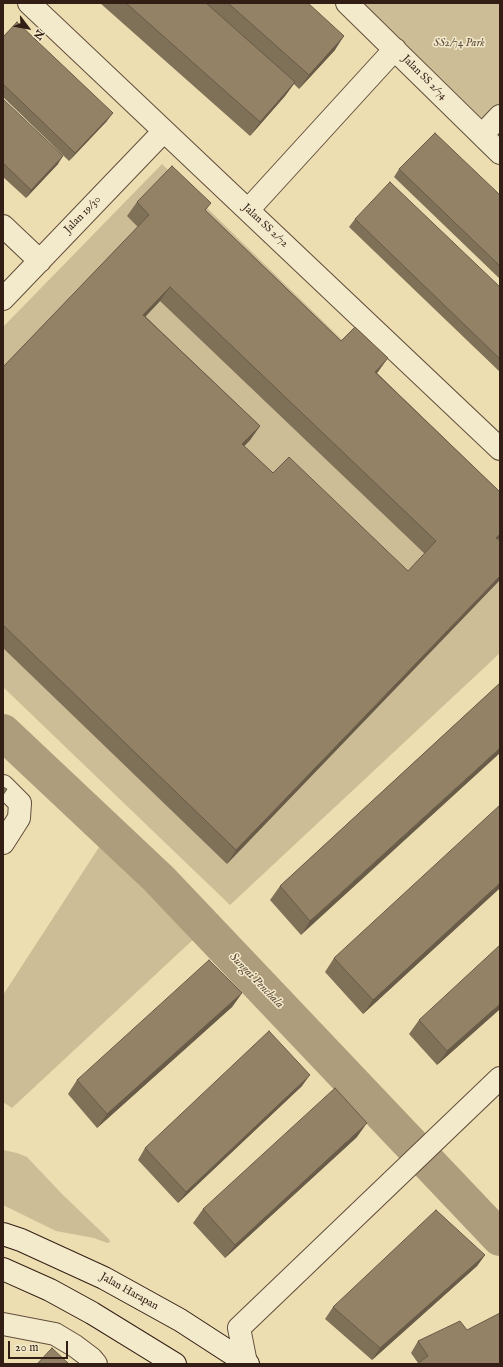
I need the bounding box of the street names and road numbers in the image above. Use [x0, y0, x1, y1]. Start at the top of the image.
street label: Jalan SS 2/74 [399, 53, 449, 103]
street label: Jalan 19/30 [62, 193, 104, 237]
street label: Jalan SS 2/72 [239, 201, 291, 251]
street label: Jalan Harapan [98, 1271, 160, 1313]

